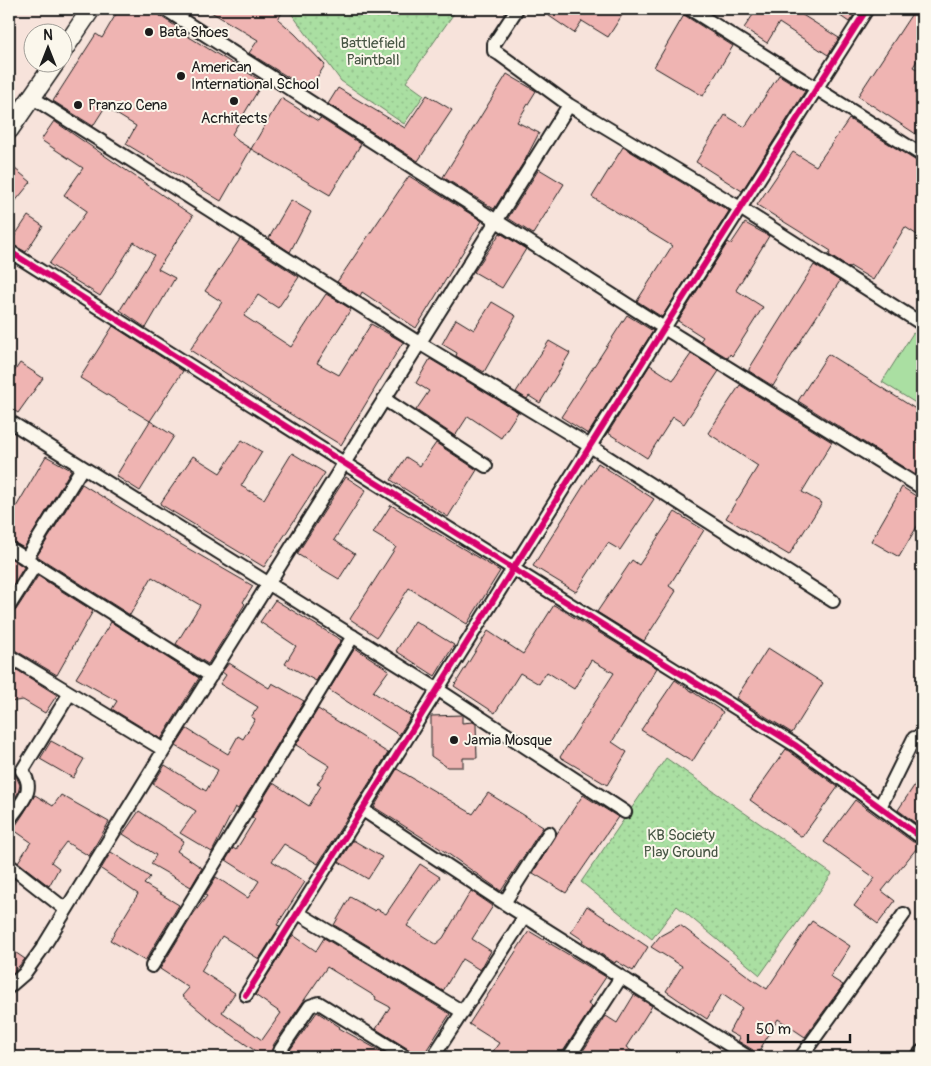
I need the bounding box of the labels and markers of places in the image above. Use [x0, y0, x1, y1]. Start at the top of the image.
place label: Bata Shoes [159, 23, 229, 42]
marker: Bata Shoes [143, 26, 155, 38]
place label: American International School [191, 58, 319, 94]
marker: American International School [175, 70, 187, 82]
marker: Acrhitects [228, 95, 240, 107]
place label: Pranzo Cena [88, 96, 167, 115]
marker: Pranzo Cena [72, 99, 84, 111]
place label: Acrhitects [201, 109, 267, 128]
place label: Jamia Mosque [464, 731, 553, 750]
marker: Jamia Mosque [448, 734, 460, 746]

